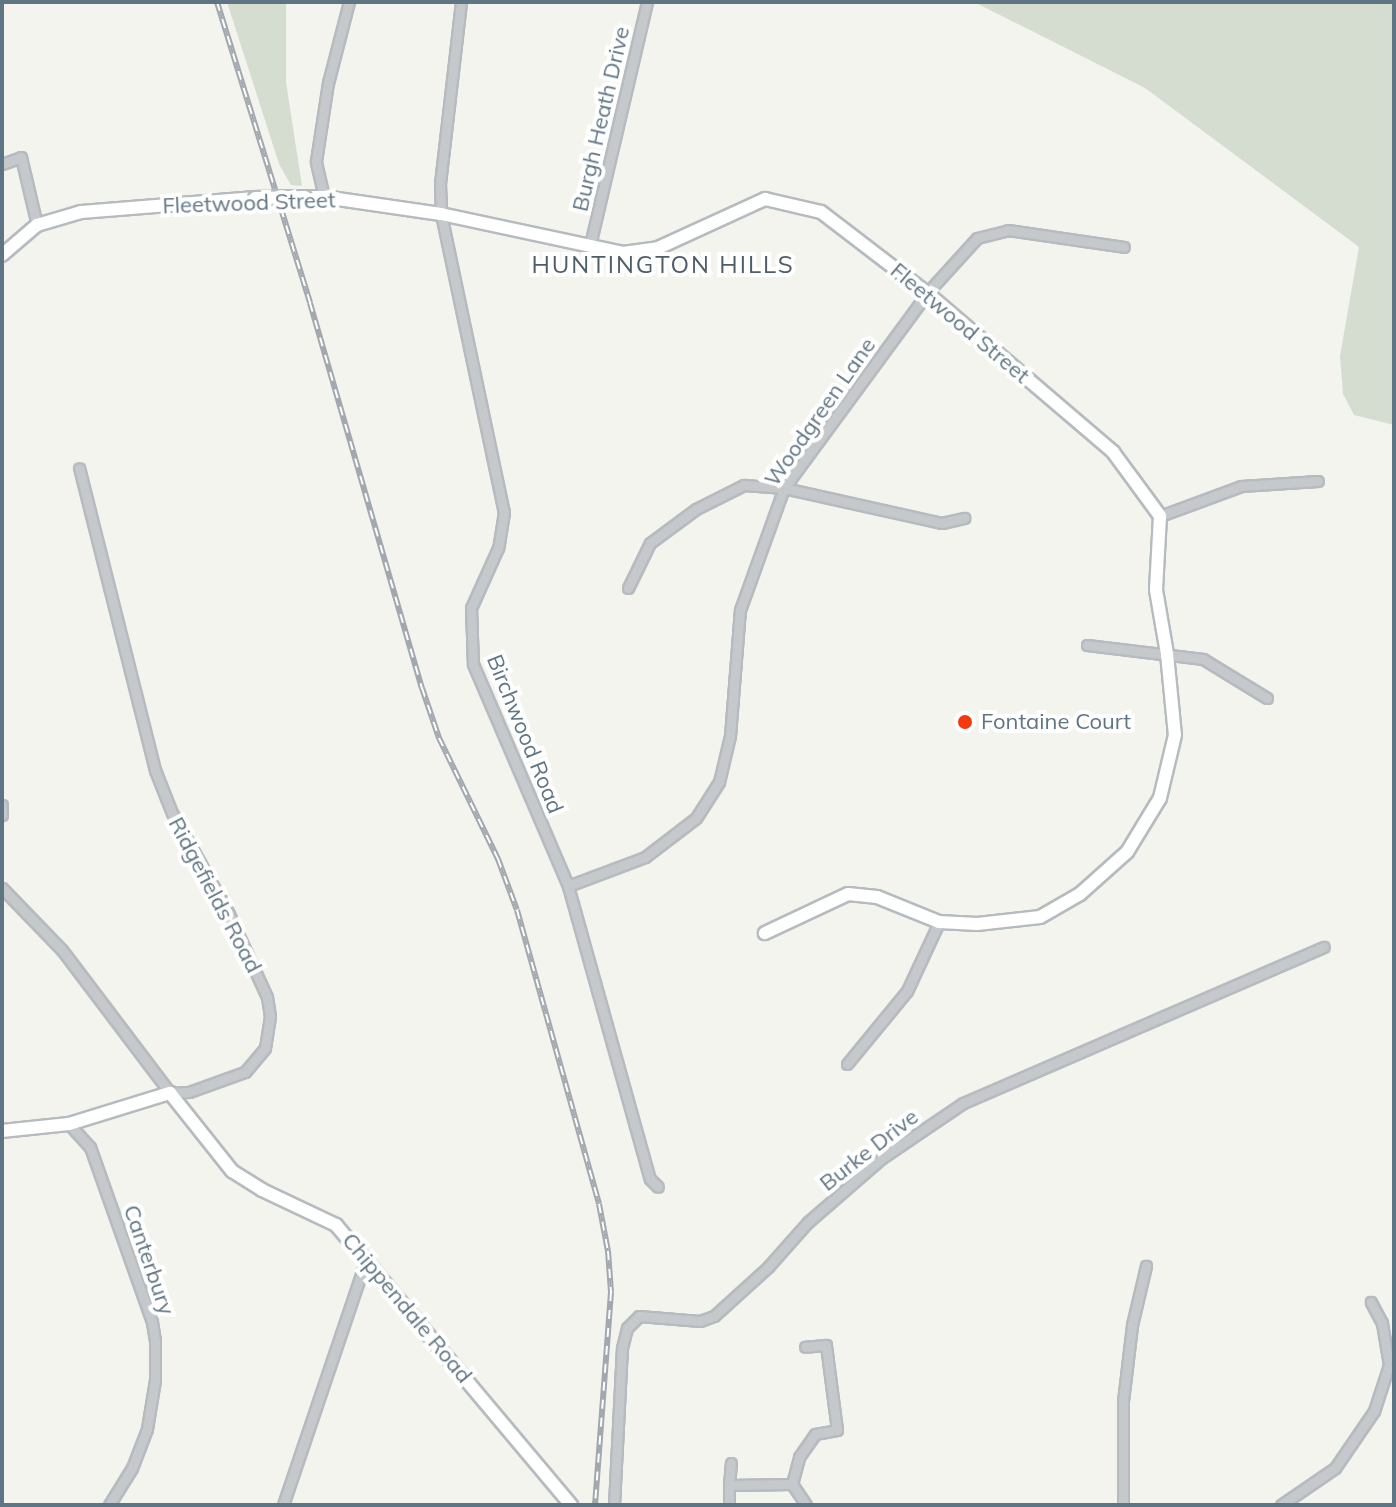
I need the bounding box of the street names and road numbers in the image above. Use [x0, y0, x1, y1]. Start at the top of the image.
street label: Burgh Heath Drive [567, 24, 635, 214]
street label: Fleetwood Street [162, 187, 336, 219]
street label: Fleetwood Street [885, 257, 1035, 389]
street label: Woodgreen Lane [759, 333, 881, 491]
street label: Birchwood Road [481, 651, 569, 817]
street label: Ridgefields Road [163, 813, 267, 977]
street label: Burke Drive [815, 1103, 923, 1197]
street label: Canterbury [118, 1202, 180, 1318]
street label: Chippendale Road [337, 1228, 477, 1388]

